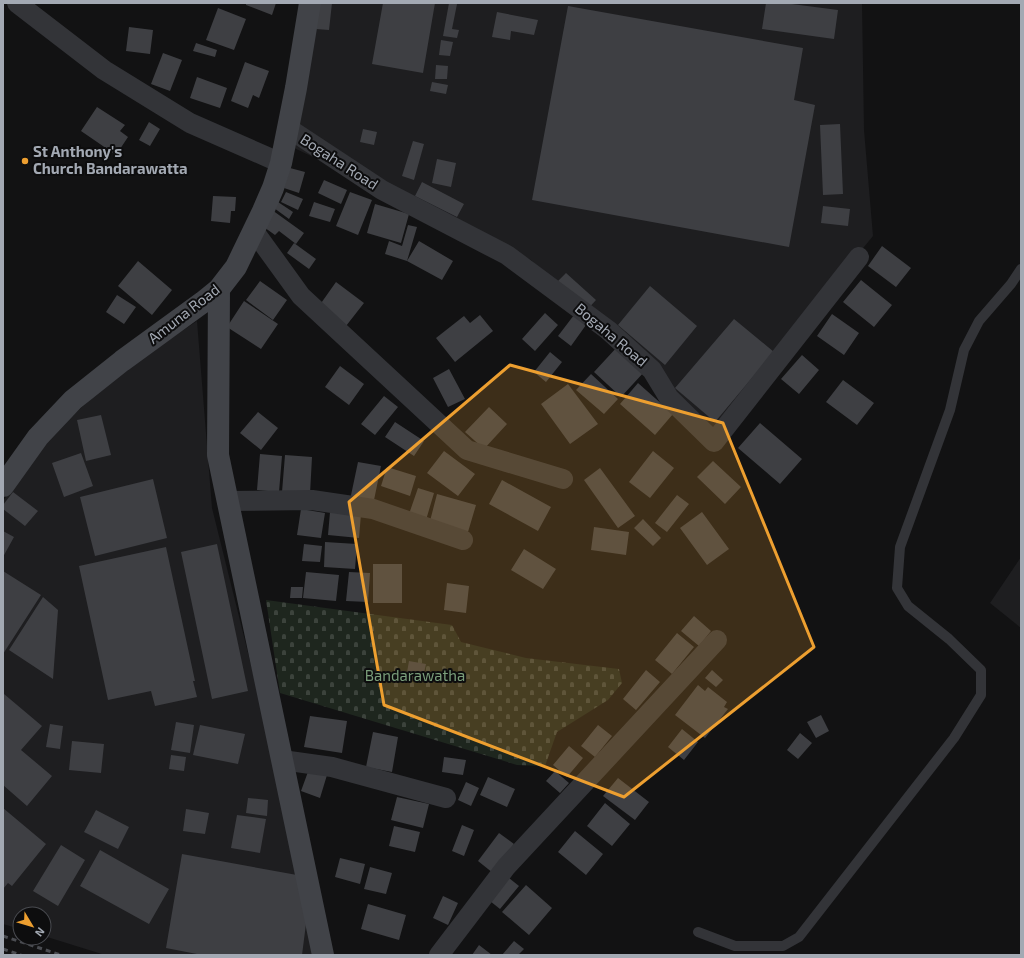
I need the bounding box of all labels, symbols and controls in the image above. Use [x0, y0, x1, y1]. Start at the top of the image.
street label: Bogaha Road [297, 129, 382, 193]
place label: St Anthony's Church Bandarawatta [33, 142, 188, 177]
marker: St Anthony's Church Bandarawatta [20, 156, 30, 166]
street label: Amuna Road [144, 280, 223, 347]
street label: Bogaha Road [572, 299, 652, 370]
park label: Bandarawatha [365, 666, 465, 684]
north arrow [12, 906, 52, 946]
text: N [33, 925, 48, 940]

